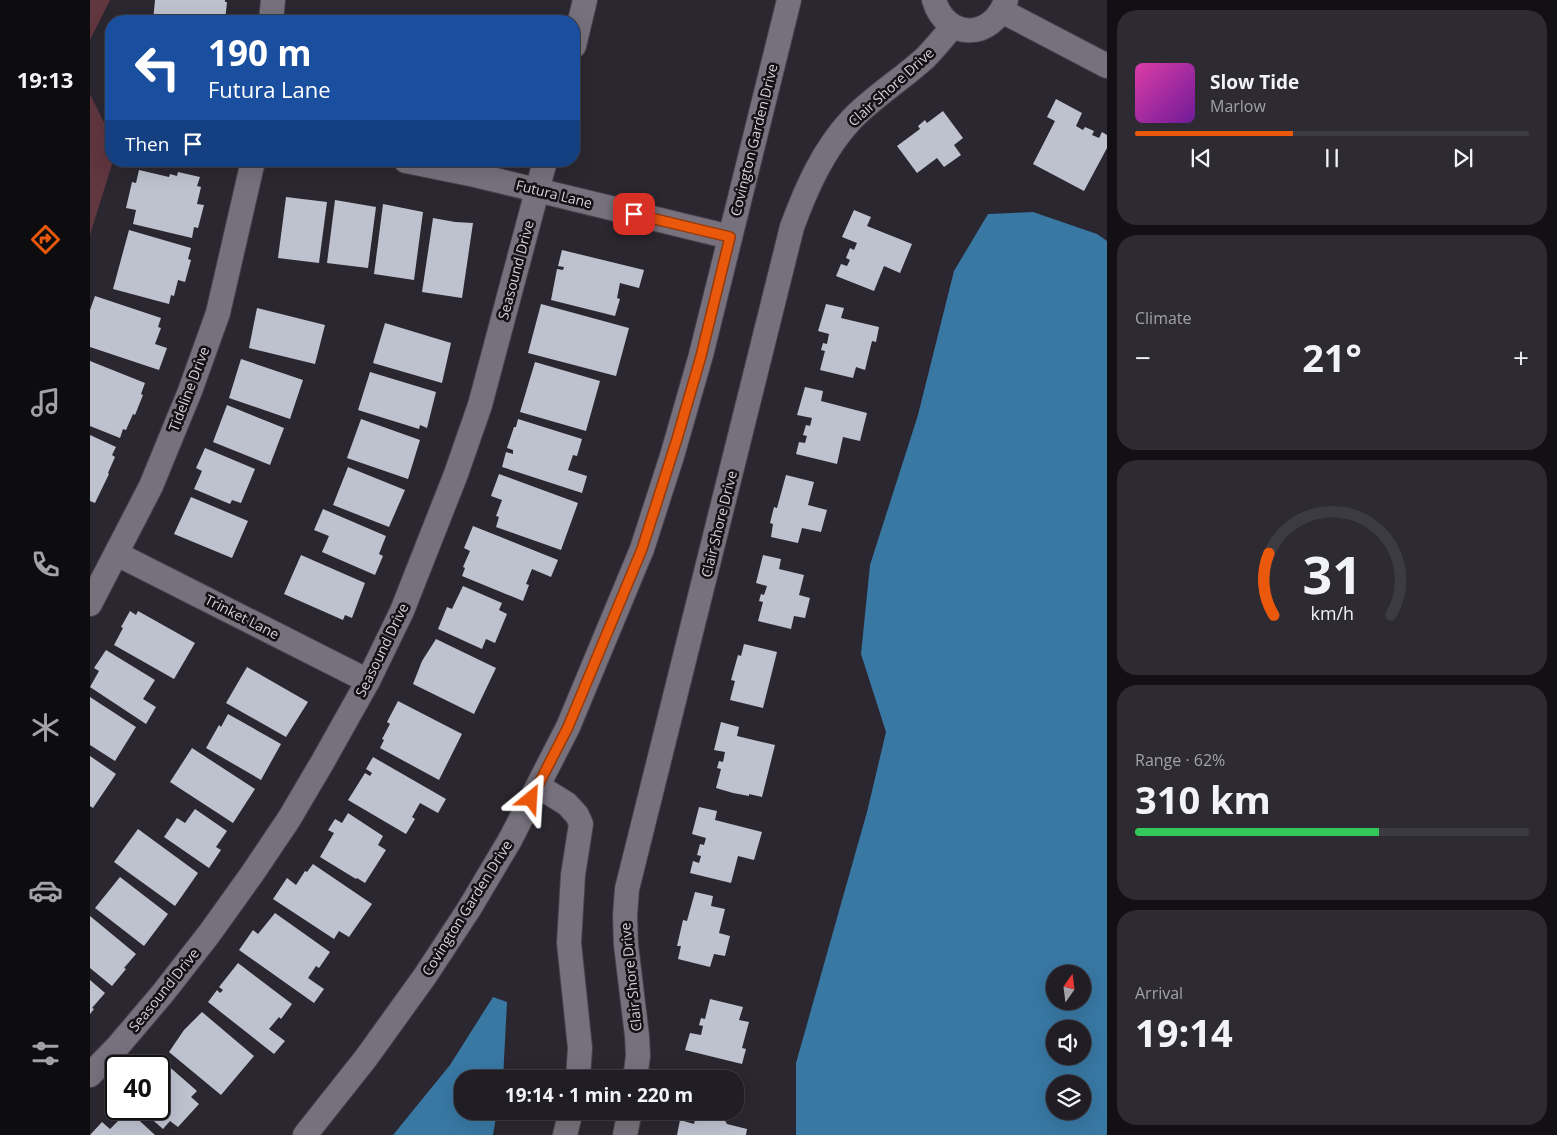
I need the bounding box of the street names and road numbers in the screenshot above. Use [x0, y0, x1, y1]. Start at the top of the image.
street label: Clair Shore Drive [844, 43, 938, 130]
street label: Covington Garden Drive [725, 62, 782, 218]
street label: Futura Lane [514, 175, 594, 212]
street label: Seasound Drive [493, 218, 538, 322]
street label: Tideline Drive [164, 344, 213, 434]
street label: Clair Shore Drive [696, 468, 741, 579]
street label: Trinket Lane [202, 590, 283, 643]
street label: Seasound Drive [351, 600, 413, 700]
street label: Covington Garden Drive [417, 836, 516, 979]
street label: Clair Shore Drive [615, 922, 646, 1032]
street label: Seasound Drive [124, 944, 203, 1035]

